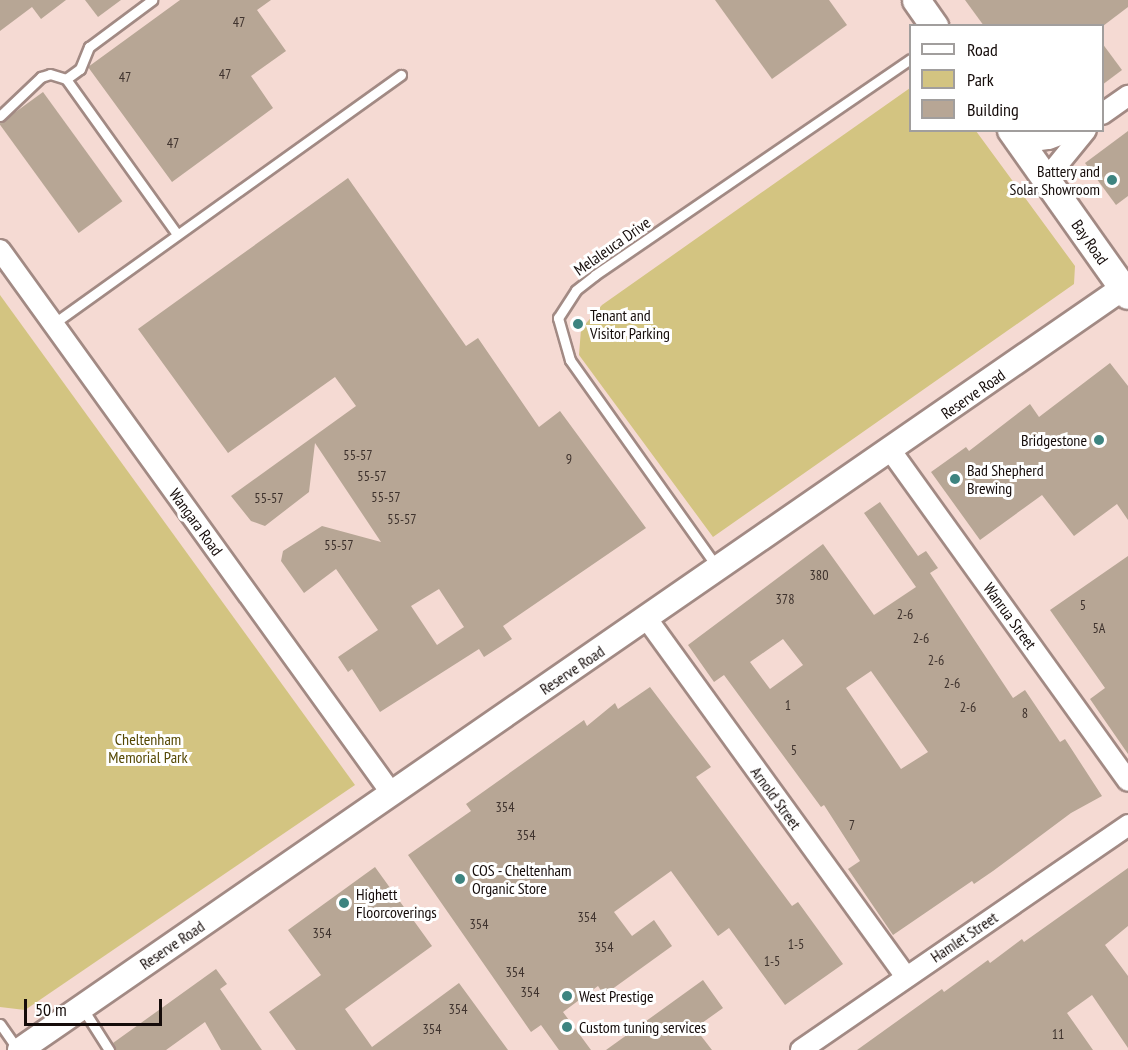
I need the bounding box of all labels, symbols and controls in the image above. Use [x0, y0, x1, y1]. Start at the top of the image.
house number: 47 [233, 14, 245, 30]
legend [909, 24, 1104, 132]
text: Road [967, 38, 998, 61]
house number: 47 [219, 66, 231, 82]
text: Park [967, 68, 994, 91]
house number: 47 [119, 69, 131, 85]
text: Building [967, 98, 1019, 121]
house number: 47 [167, 135, 179, 151]
place label: Battery and Solar Showroom [1010, 161, 1100, 199]
marker: Battery and Solar Showroom [1105, 173, 1119, 187]
street label: Melaleuca Drive [570, 213, 654, 279]
street label: Bay Road [1068, 216, 1112, 268]
place label: Tenant and Visitor Parking [590, 305, 670, 343]
marker: Tenant and Visitor Parking [571, 317, 585, 331]
street label: Reserve Road [937, 365, 1009, 423]
place label: Bridgestone [1021, 430, 1087, 450]
marker: Bridgestone [1092, 433, 1106, 447]
house number: 55-57 [343, 447, 373, 463]
house number: 9 [566, 451, 572, 467]
place label: Bad Shepherd Brewing [967, 460, 1044, 498]
house number: 55-57 [357, 468, 387, 484]
marker: Bad Shepherd Brewing [948, 472, 962, 486]
street label: Wangara Road [165, 485, 227, 559]
house number: 55-57 [371, 489, 401, 505]
house number: 55-57 [254, 490, 284, 506]
house number: 55-57 [387, 511, 417, 527]
house number: 55-57 [324, 537, 354, 553]
house number: 380 [810, 567, 828, 583]
street label: Wanrua Street [979, 579, 1041, 653]
house number: 378 [776, 591, 794, 607]
house number: 5 [1080, 597, 1086, 613]
house number: 2-6 [897, 606, 913, 622]
house number: 5A [1093, 620, 1105, 636]
house number: 2-6 [913, 630, 929, 646]
street label: Reserve Road [536, 641, 608, 699]
house number: 2-6 [928, 652, 944, 668]
house number: 2-6 [944, 675, 960, 691]
house number: 1 [785, 697, 791, 713]
house number: 2-6 [960, 699, 976, 715]
house number: 8 [1022, 705, 1028, 721]
park label: Cheltenham Memorial Park [108, 729, 188, 767]
house number: 5 [791, 742, 797, 758]
street label: Arnold Street [747, 763, 805, 833]
house number: 354 [496, 799, 514, 815]
house number: 7 [849, 817, 855, 833]
house number: 354 [517, 827, 535, 843]
place label: COS - Cheltenham Organic Store [472, 860, 573, 898]
marker: COS - Cheltenham Organic Store [453, 872, 467, 886]
place label: Highett Floorcoverings [356, 884, 437, 922]
marker: Highett Floorcoverings [337, 896, 351, 910]
street label: Hamlet Street [927, 908, 1001, 966]
house number: 354 [578, 909, 596, 925]
street label: Reserve Road [136, 916, 208, 974]
house number: 354 [470, 916, 488, 932]
house number: 354 [313, 925, 331, 941]
house number: 1-5 [788, 936, 804, 952]
house number: 354 [595, 939, 613, 955]
house number: 1-5 [764, 953, 780, 969]
house number: 354 [506, 964, 524, 980]
house number: 354 [521, 984, 539, 1000]
place label: West Prestige [579, 986, 654, 1006]
scale bar [27, 987, 165, 1025]
marker: West Prestige [560, 989, 574, 1003]
text: 50 m [35, 998, 67, 1021]
house number: 354 [449, 1001, 467, 1017]
place label: Custom tuning services [579, 1017, 706, 1037]
marker: Custom tuning services [560, 1020, 574, 1034]
house number: 354 [423, 1021, 441, 1037]
house number: 11 [1052, 1026, 1064, 1042]

